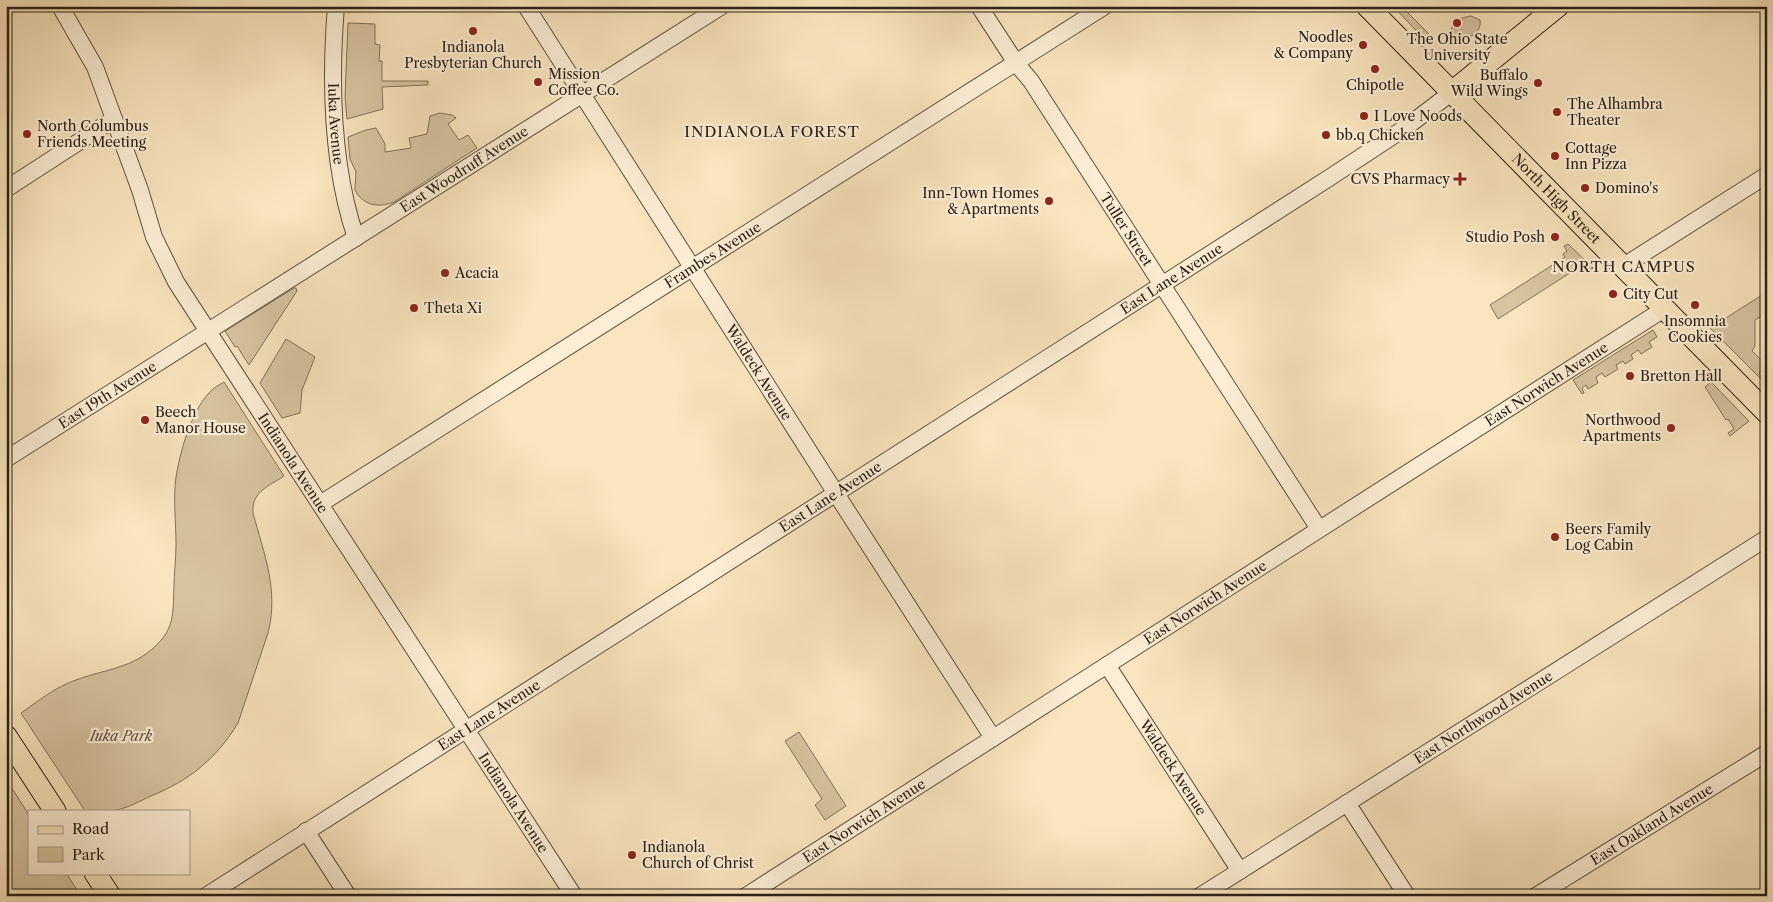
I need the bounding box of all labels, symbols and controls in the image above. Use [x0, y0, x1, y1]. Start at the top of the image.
marker: The Ohio State University [1451, 17, 1463, 29]
marker: Indianola Presbyterian Church [467, 25, 479, 37]
place label: Noodles & Company [1273, 28, 1353, 62]
place label: The Ohio State University [1406, 30, 1508, 64]
place label: Indianola Presbyterian Church [404, 38, 542, 72]
marker: Noodles & Company [1357, 39, 1369, 51]
marker: Chipotle [1369, 63, 1381, 75]
place label: Mission Coffee Co. [548, 65, 619, 99]
place label: Buffalo Wild Wings [1450, 66, 1528, 100]
marker: Mission Coffee Co. [532, 76, 544, 88]
place label: Chipotle [1346, 76, 1404, 94]
marker: Buffalo Wild Wings [1532, 77, 1544, 89]
street label: Iuka Avenue [324, 83, 348, 166]
place label: The Alhambra Theater [1567, 95, 1663, 129]
marker: The Alhambra Theater [1551, 106, 1563, 118]
place label: I Love Noods [1374, 107, 1462, 125]
marker: I Love Noods [1358, 110, 1370, 122]
place label: North Columbus Friends Meeting [37, 117, 149, 151]
street label: East Woodruff Avenue [397, 122, 532, 216]
district label: INDIANOLA FOREST [684, 122, 860, 141]
place label: bb.q Chicken [1336, 126, 1424, 144]
marker: North Columbus Friends Meeting [21, 128, 33, 140]
marker: bb.q Chicken [1320, 129, 1332, 141]
place label: Cottage Inn Pizza [1565, 139, 1627, 173]
street label: North High Street [1508, 150, 1604, 247]
marker: Cottage Inn Pizza [1549, 150, 1561, 162]
place label: CVS Pharmacy [1351, 170, 1450, 188]
marker: CVS Pharmacy [1454, 173, 1466, 185]
place label: Domino's [1595, 179, 1658, 197]
marker: Domino's [1579, 182, 1591, 194]
place label: Inn-Town Homes & Apartments [922, 184, 1039, 218]
street label: Tuller Street [1096, 189, 1157, 270]
marker: Inn-Town Homes & Apartments [1043, 195, 1055, 207]
street label: Frambes Avenue [661, 218, 764, 292]
place label: Studio Posh [1466, 228, 1545, 246]
marker: Studio Posh [1549, 231, 1561, 243]
street label: East Lane Avenue [1117, 239, 1226, 318]
district label: NORTH CAMPUS [1552, 257, 1696, 276]
place label: Acacia [454, 264, 500, 282]
marker: Acacia [439, 267, 451, 279]
place label: City Cut [1623, 285, 1679, 303]
marker: City Cut [1607, 288, 1619, 300]
place label: Theta Xi [424, 299, 482, 317]
marker: Insomnia Cookies [1689, 299, 1701, 311]
marker: Theta Xi [408, 302, 420, 314]
place label: Insomnia Cookies [1664, 312, 1727, 346]
street label: Waldeck Avenue [721, 320, 796, 424]
street label: East Norwich Avenue [1482, 338, 1611, 430]
street label: East 19th Avenue [55, 357, 160, 433]
place label: Bretton Hall [1640, 367, 1722, 385]
marker: Bretton Hall [1624, 370, 1636, 382]
place label: Beech Manor House [155, 403, 246, 437]
street label: Indianola Avenue [254, 409, 332, 517]
place label: Northwood Apartments [1582, 411, 1661, 445]
marker: Beech Manor House [139, 414, 151, 426]
marker: Northwood Apartments [1665, 422, 1677, 434]
street label: East Lane Avenue [776, 457, 885, 536]
place label: Beers Family Log Cabin [1565, 520, 1651, 554]
marker: Beers Family Log Cabin [1549, 531, 1561, 543]
street label: East Norwich Avenue [1140, 556, 1270, 648]
street label: East Northwood Avenue [1410, 667, 1556, 768]
street label: East Lane Avenue [435, 676, 544, 754]
street label: Waldeck Avenue [1135, 715, 1211, 819]
park label: Iuka Park [89, 727, 153, 745]
street label: Indianola Avenue [474, 749, 553, 856]
street label: East Norwich Avenue [799, 775, 929, 867]
street label: East Oakland Avenue [1587, 780, 1716, 869]
legend [28, 810, 190, 874]
text: Road [72, 819, 109, 838]
place label: Indianola Church of Christ [642, 838, 754, 872]
text: Park [72, 845, 106, 864]
marker: Indianola Church of Christ [626, 849, 638, 861]

